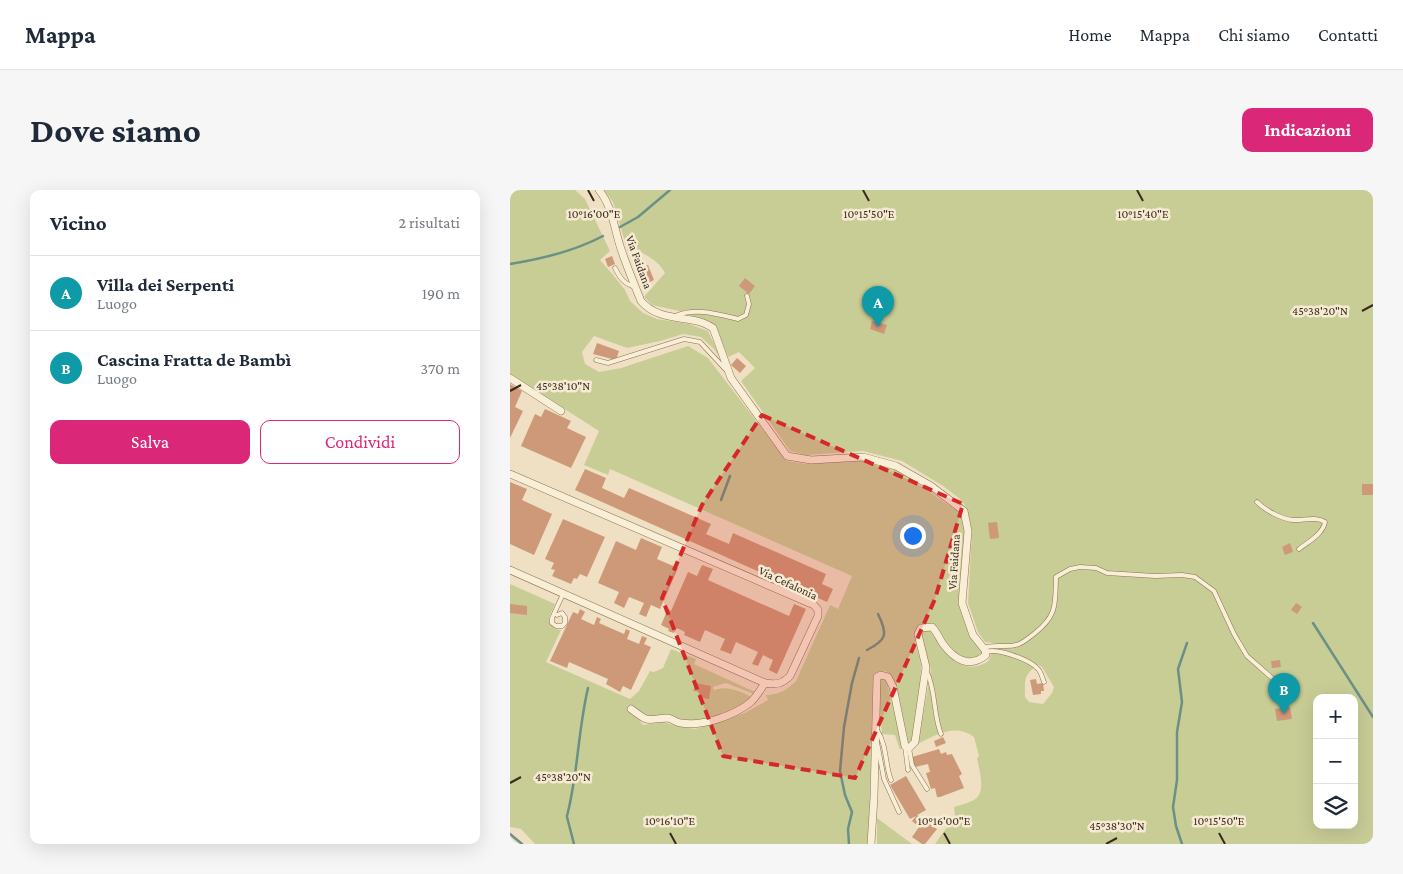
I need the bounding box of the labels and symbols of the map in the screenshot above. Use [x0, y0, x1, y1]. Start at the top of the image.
text: 10°16'00"E [568, 207, 621, 221]
text: 10°15'50"E [844, 207, 895, 221]
text: 10°15'40"E [1117, 207, 1169, 221]
street label: Via Faidana [623, 233, 655, 291]
pin: A [862, 286, 894, 327]
text: 45°38'20"N [1292, 304, 1348, 318]
text: 45°38'10"N [536, 379, 590, 393]
your location [900, 523, 926, 549]
street label: Via Faidana [945, 533, 963, 590]
street label: Via Cefalonia [756, 563, 820, 603]
pin: B [1268, 673, 1300, 714]
text: 45°38'20"N [535, 770, 591, 784]
text: 10°16'10"E [645, 814, 696, 828]
text: 10°16'00"E [918, 814, 971, 828]
text: 10°15'50"E [1194, 814, 1245, 828]
text: 45°38'30"N [1089, 819, 1145, 833]

